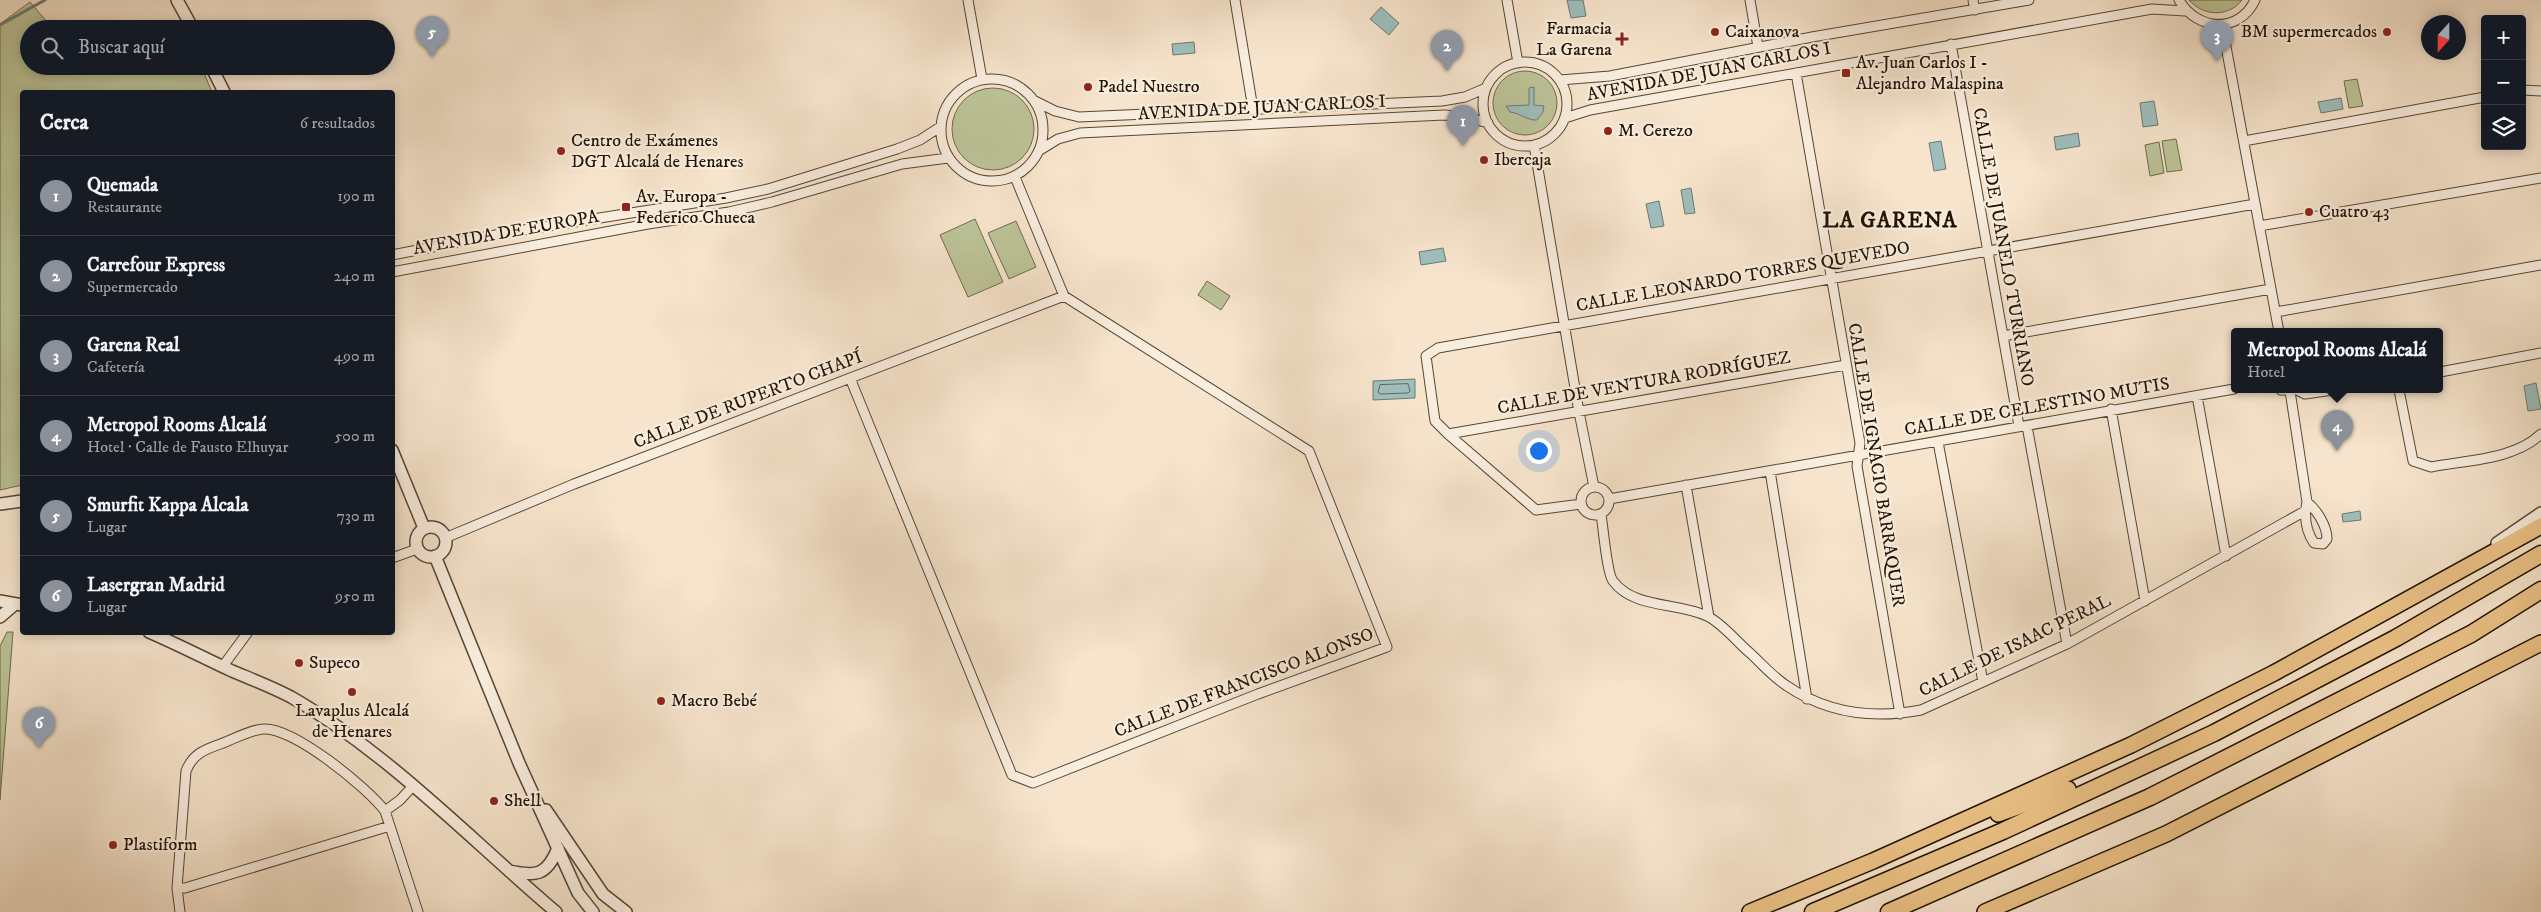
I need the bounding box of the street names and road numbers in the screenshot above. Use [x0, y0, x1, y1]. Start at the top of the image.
street label: AVENIDA DE JUAN CARLOS I [1585, 38, 1833, 106]
street label: AVENIDA DE JUAN CARLOS I [1137, 91, 1387, 125]
street label: CALLE DE JUANELO TURRIANO [1968, 106, 2038, 388]
street label: AVENIDA DE EUROPA [412, 206, 601, 260]
street label: CALLE LEONARDO TORRES QUEVEDO [1574, 237, 1912, 317]
street label: CALLE DE IGNACIO BARRAQUER [1843, 322, 1909, 609]
street label: CALLE DE RUPERTO CHAPÍ [630, 345, 867, 454]
street label: CALLE DE VENTURA RODRÍGUEZ [1496, 345, 1793, 420]
street label: CALLE DE CELESTINO MUTIS [1903, 373, 2171, 441]
street label: CALLE DE ISAAC PERAL [1915, 590, 2115, 702]
street label: CALLE DE FRANCISCO ALONSO [1111, 623, 1377, 743]

